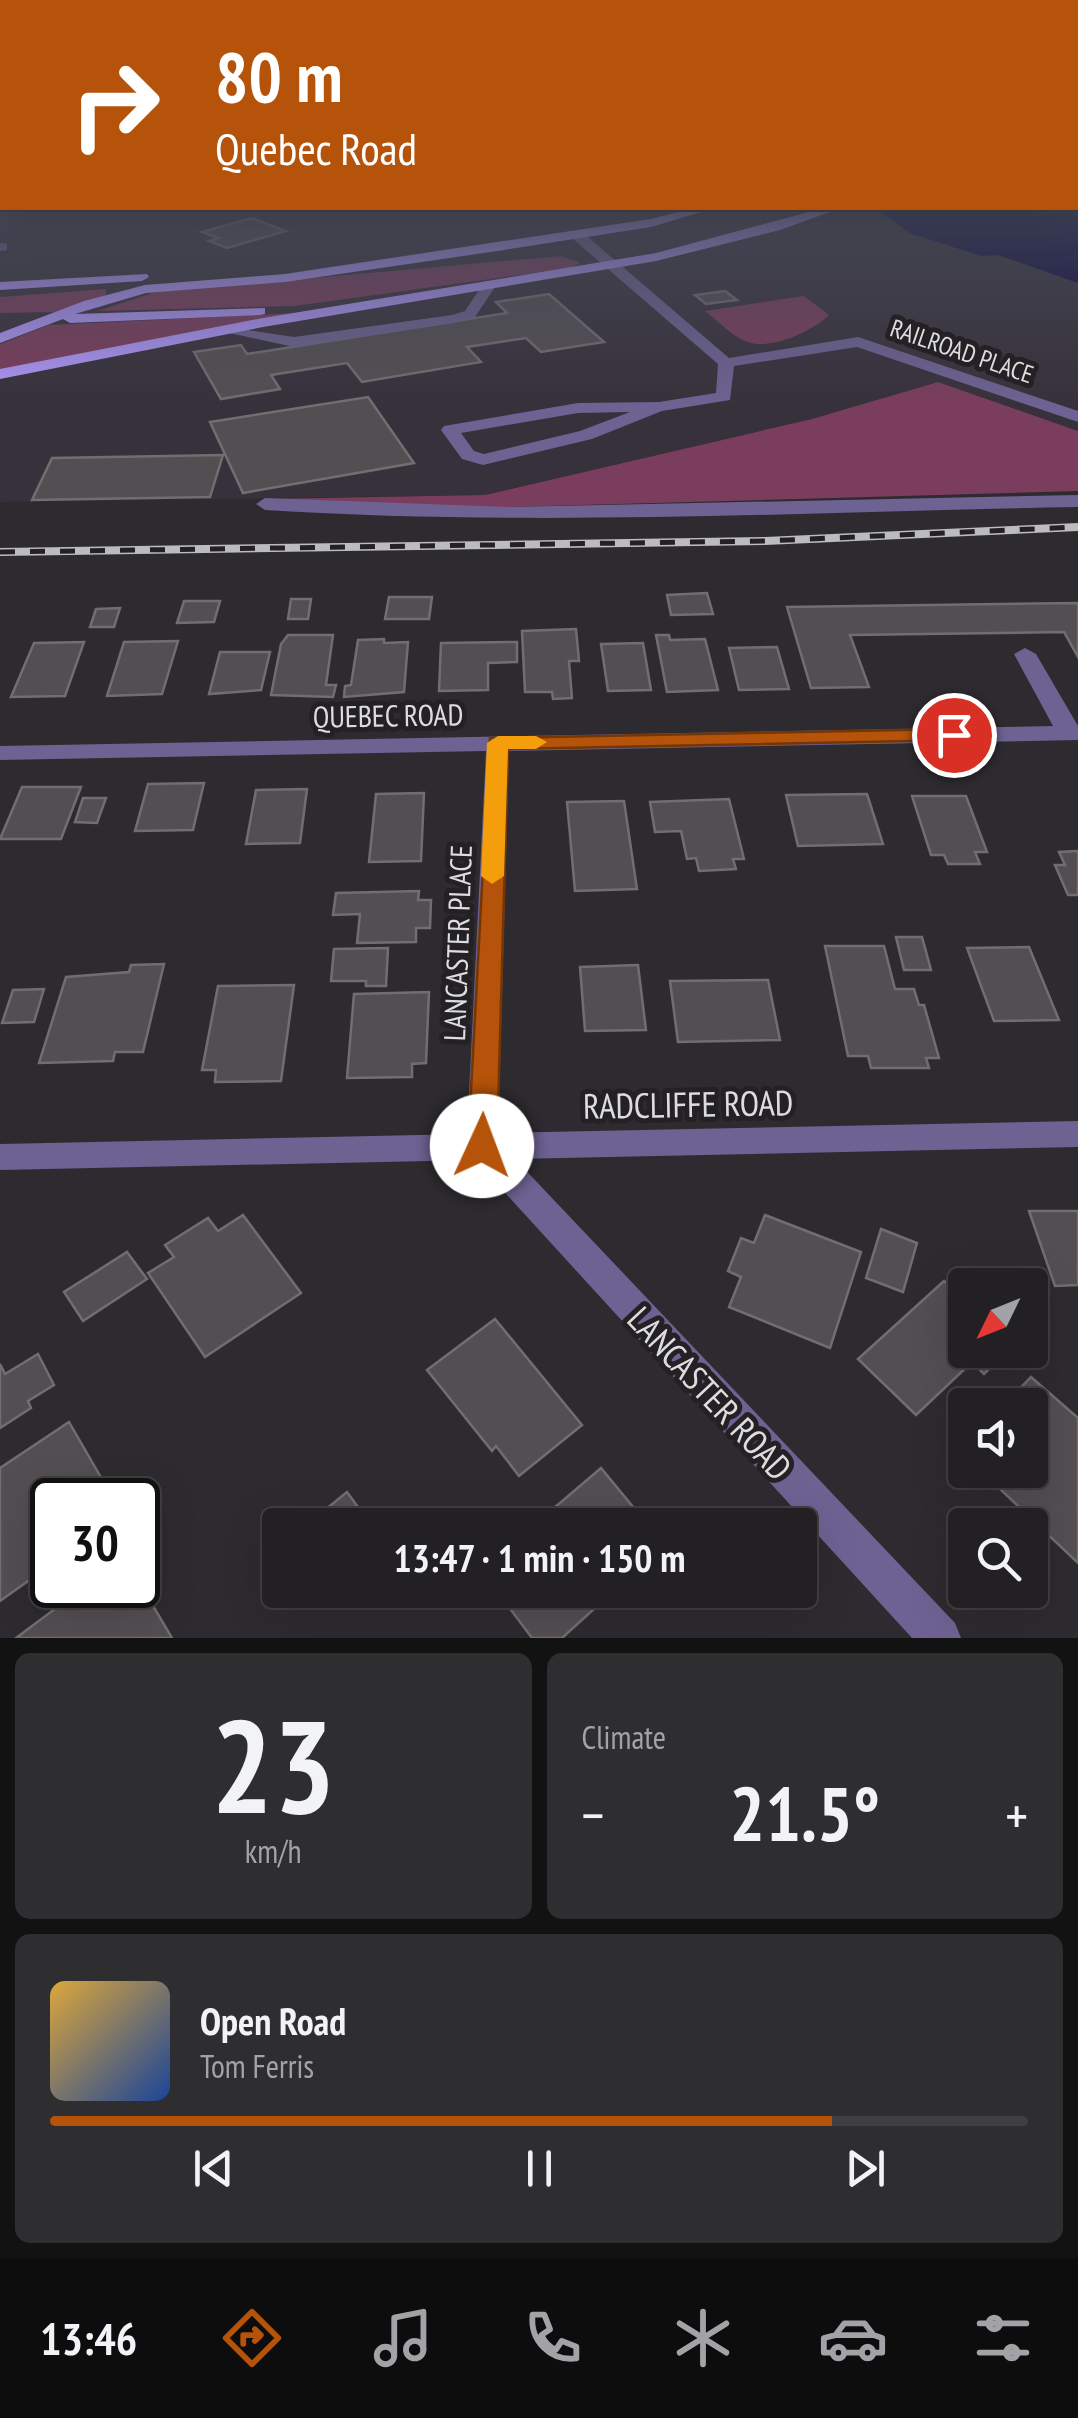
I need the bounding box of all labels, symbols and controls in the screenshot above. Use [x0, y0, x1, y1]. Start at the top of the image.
text: 80 m [215, 31, 343, 121]
icon: right [50, 40, 180, 170]
text: Quebec Road [215, 119, 417, 177]
street label: RAILROAD PLACE [886, 312, 1038, 390]
pin [912, 693, 997, 778]
street label: QUEBEC ROAD [312, 694, 464, 736]
icon: arrive [927, 708, 982, 763]
street label: LANCASTER PLACE [434, 844, 480, 1042]
street label: RADCLIFFE ROAD [583, 1079, 793, 1129]
position arrow [430, 1094, 534, 1198]
north arrow [948, 1268, 1048, 1368]
map controls [948, 1268, 1048, 1608]
street label: LANCASTER ROAD [618, 1297, 802, 1489]
button: sound [948, 1388, 1048, 1488]
speed limit sign: 30 [30, 1478, 160, 1608]
button: search [948, 1508, 1048, 1608]
text: 13:47 · 1 min · 150 m [393, 1533, 686, 1582]
text: 23 [211, 1681, 335, 1849]
text: Climate [582, 1716, 666, 1758]
text: 21.5° [729, 1765, 880, 1862]
text: − [582, 1779, 604, 1850]
text: + [1005, 1779, 1028, 1850]
text: km/h [245, 1830, 302, 1872]
text: Open Road [200, 1996, 346, 2045]
text: Tom Ferris [200, 2045, 314, 2087]
icon: previous [186, 2141, 241, 2196]
icon: pause [512, 2141, 567, 2196]
icon: next [838, 2141, 893, 2196]
icon: directions [217, 2303, 287, 2373]
icon: music [368, 2303, 438, 2373]
icon: phone [518, 2303, 588, 2373]
icon: climate [668, 2303, 738, 2373]
icon: car [818, 2303, 888, 2373]
icon: filters [968, 2303, 1038, 2373]
text: 13:46 [40, 2309, 137, 2367]

